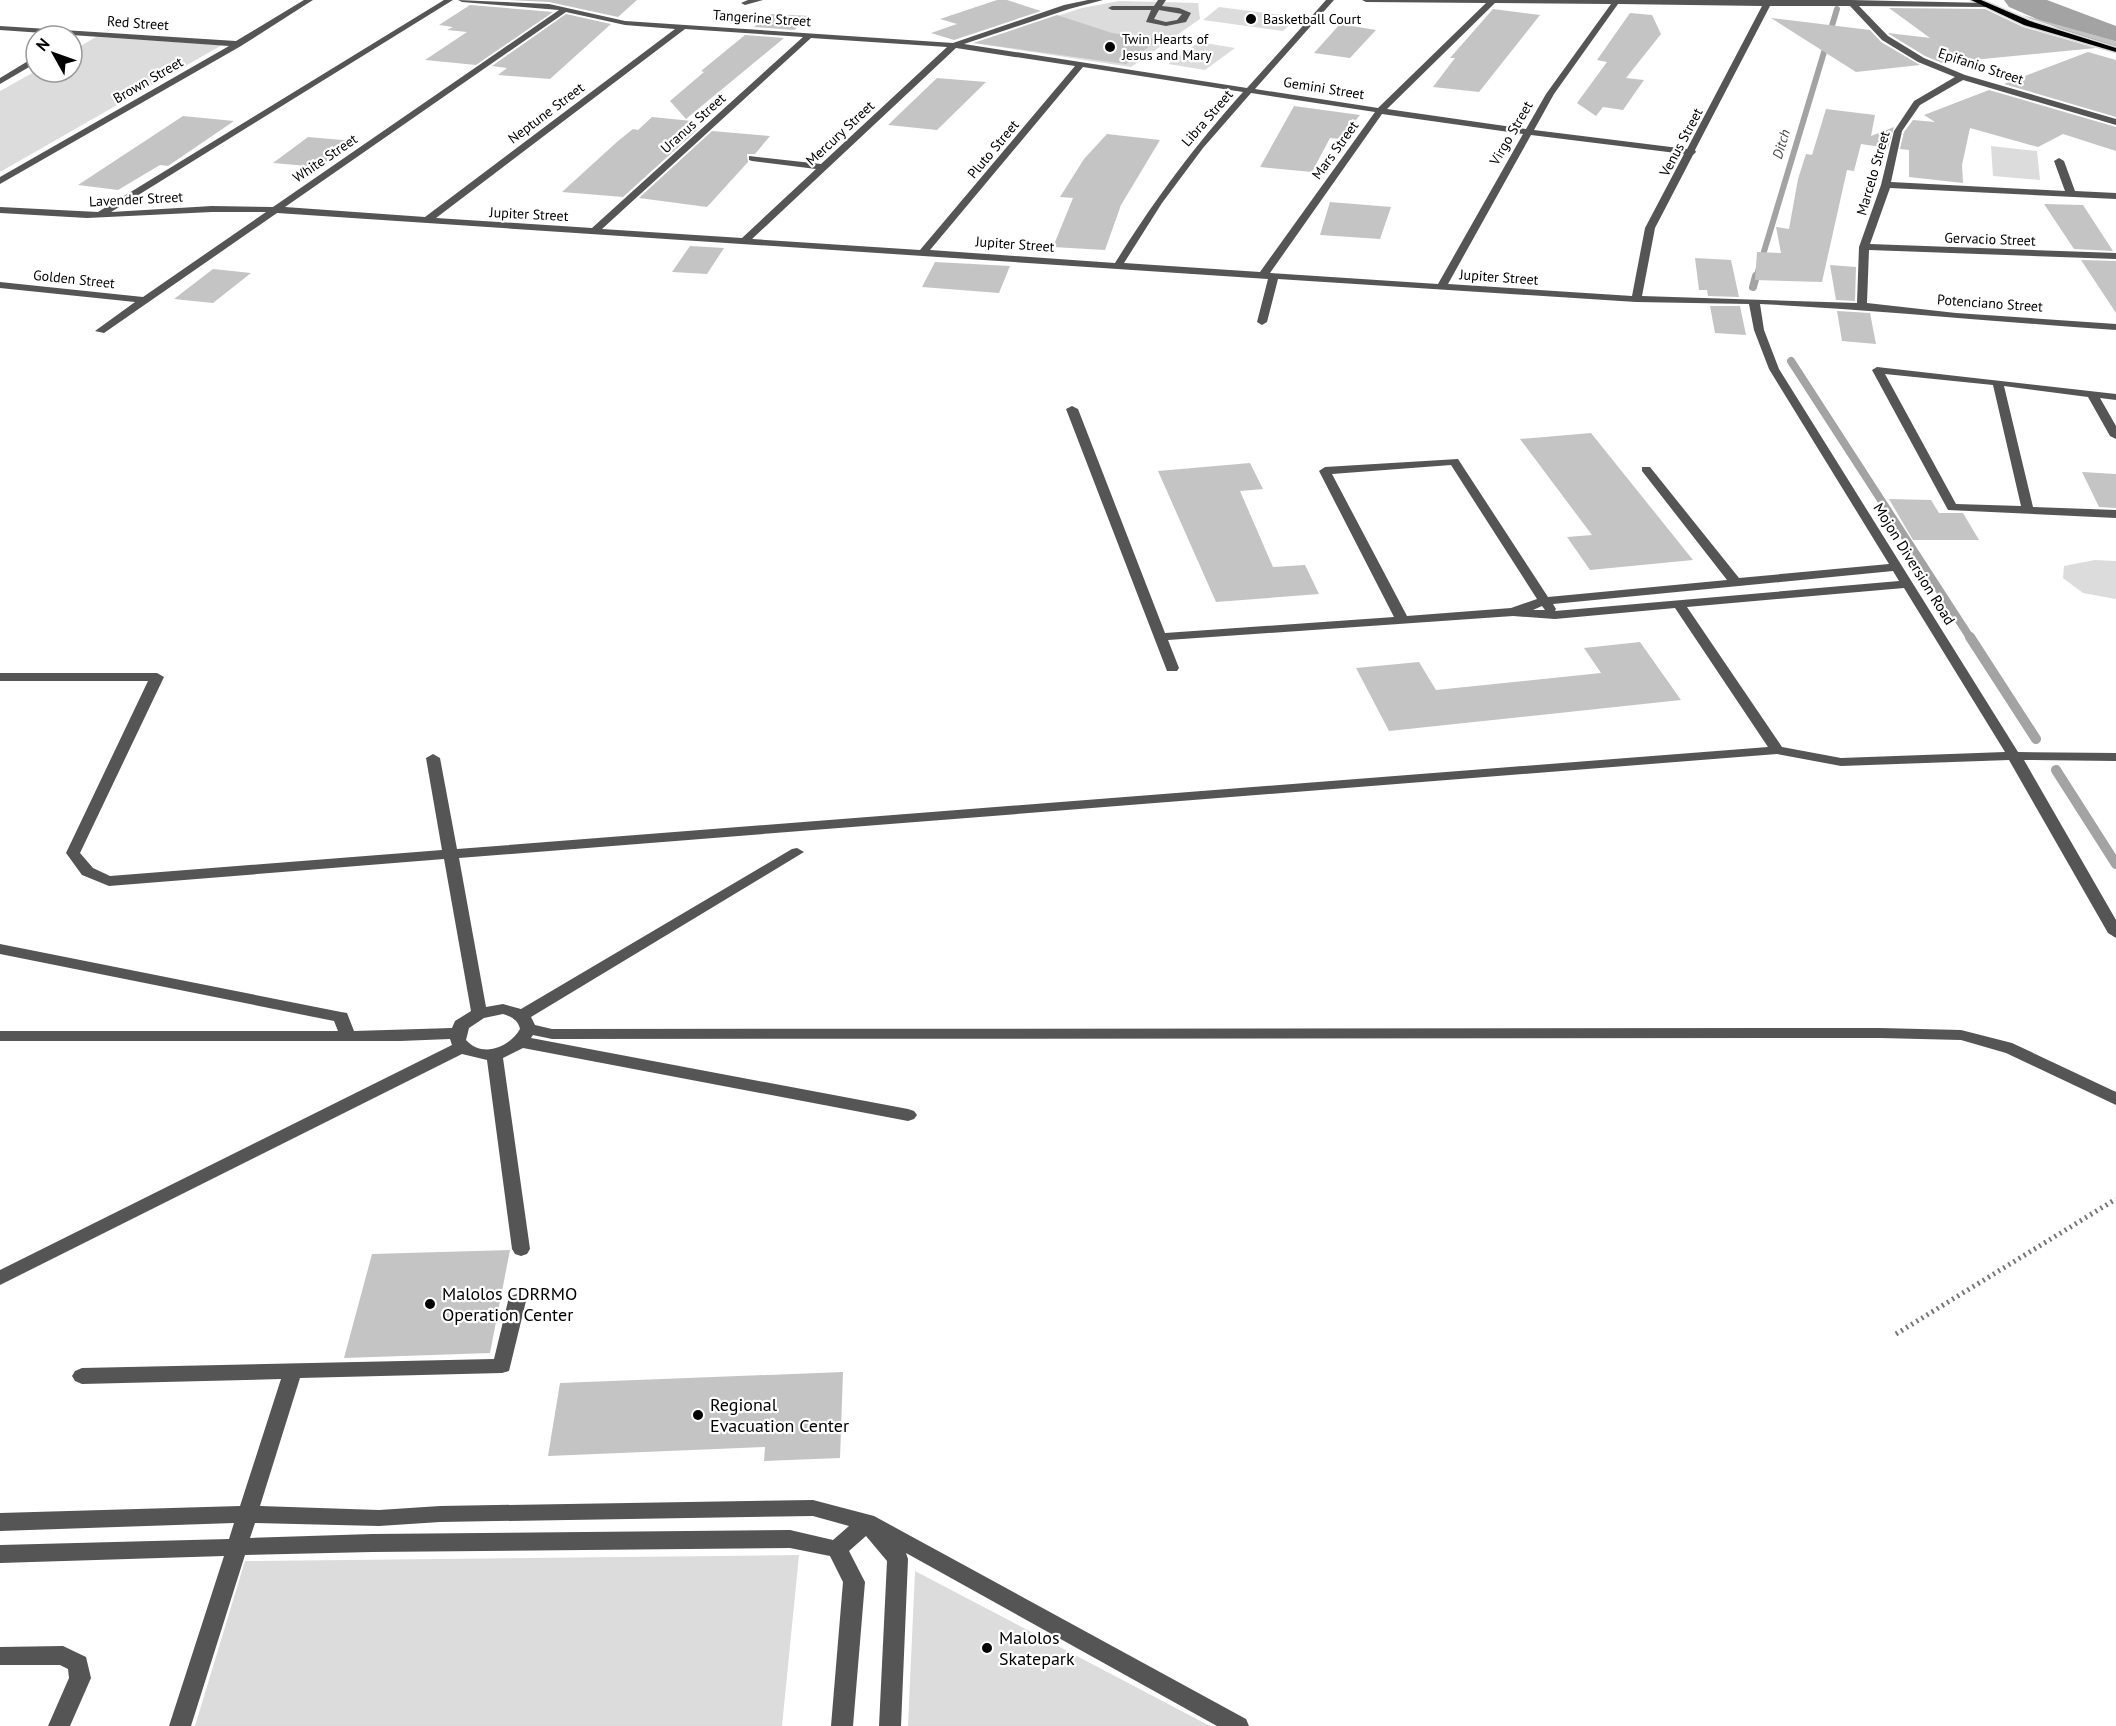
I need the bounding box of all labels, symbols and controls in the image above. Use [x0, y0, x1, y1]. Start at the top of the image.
street label: Tangerine Street [712, 6, 812, 30]
place label: Basketball Court [1263, 10, 1362, 28]
street label: Red Street [107, 12, 170, 34]
marker: Basketball Court [1244, 12, 1258, 26]
north arrow [24, 24, 84, 84]
place label: Twin Hearts of Jesus and Mary [1121, 30, 1212, 64]
text: N [31, 34, 54, 55]
marker: Twin Hearts of Jesus and Mary [1103, 40, 1117, 54]
street label: Epifanio Street [1936, 44, 2026, 88]
street label: Brown Street [110, 53, 186, 107]
street label: Gemini Street [1282, 73, 1366, 103]
street label: Neptune Street [504, 78, 588, 147]
street label: Libra Street [1177, 86, 1237, 150]
street label: Uranus Street [657, 89, 729, 157]
street label: Mercury Street [802, 97, 878, 169]
street label: Virgo Street [1485, 98, 1537, 169]
street label: Venus Street [1655, 105, 1707, 180]
street label: Pluto Street [963, 116, 1023, 182]
street label: Mars Street [1308, 117, 1362, 183]
water label: Ditch [1768, 127, 1794, 161]
street label: Marcelo Street [1852, 128, 1894, 217]
street label: White Street [289, 130, 361, 186]
street label: Lavender Street [89, 188, 184, 210]
street label: Jupiter Street [488, 203, 569, 225]
street label: Gervacio Street [1944, 228, 2036, 250]
street label: Jupiter Street [974, 232, 1055, 256]
street label: Jupiter Street [1458, 265, 1539, 289]
street label: Golden Street [32, 266, 116, 292]
street label: Potenciano Street [1937, 290, 2044, 316]
street label: Mojon Diversion Road [1869, 499, 1960, 628]
place label: Malolos CDRRMO Operation Center [442, 1282, 577, 1326]
marker: Malolos CDRRMO Operation Center [423, 1297, 437, 1311]
place label: Regional Evacuation Center [710, 1393, 849, 1437]
marker: Regional Evacuation Center [691, 1408, 705, 1422]
place label: Malolos Skatepark [999, 1626, 1075, 1670]
marker: Malolos Skatepark [980, 1641, 994, 1655]

